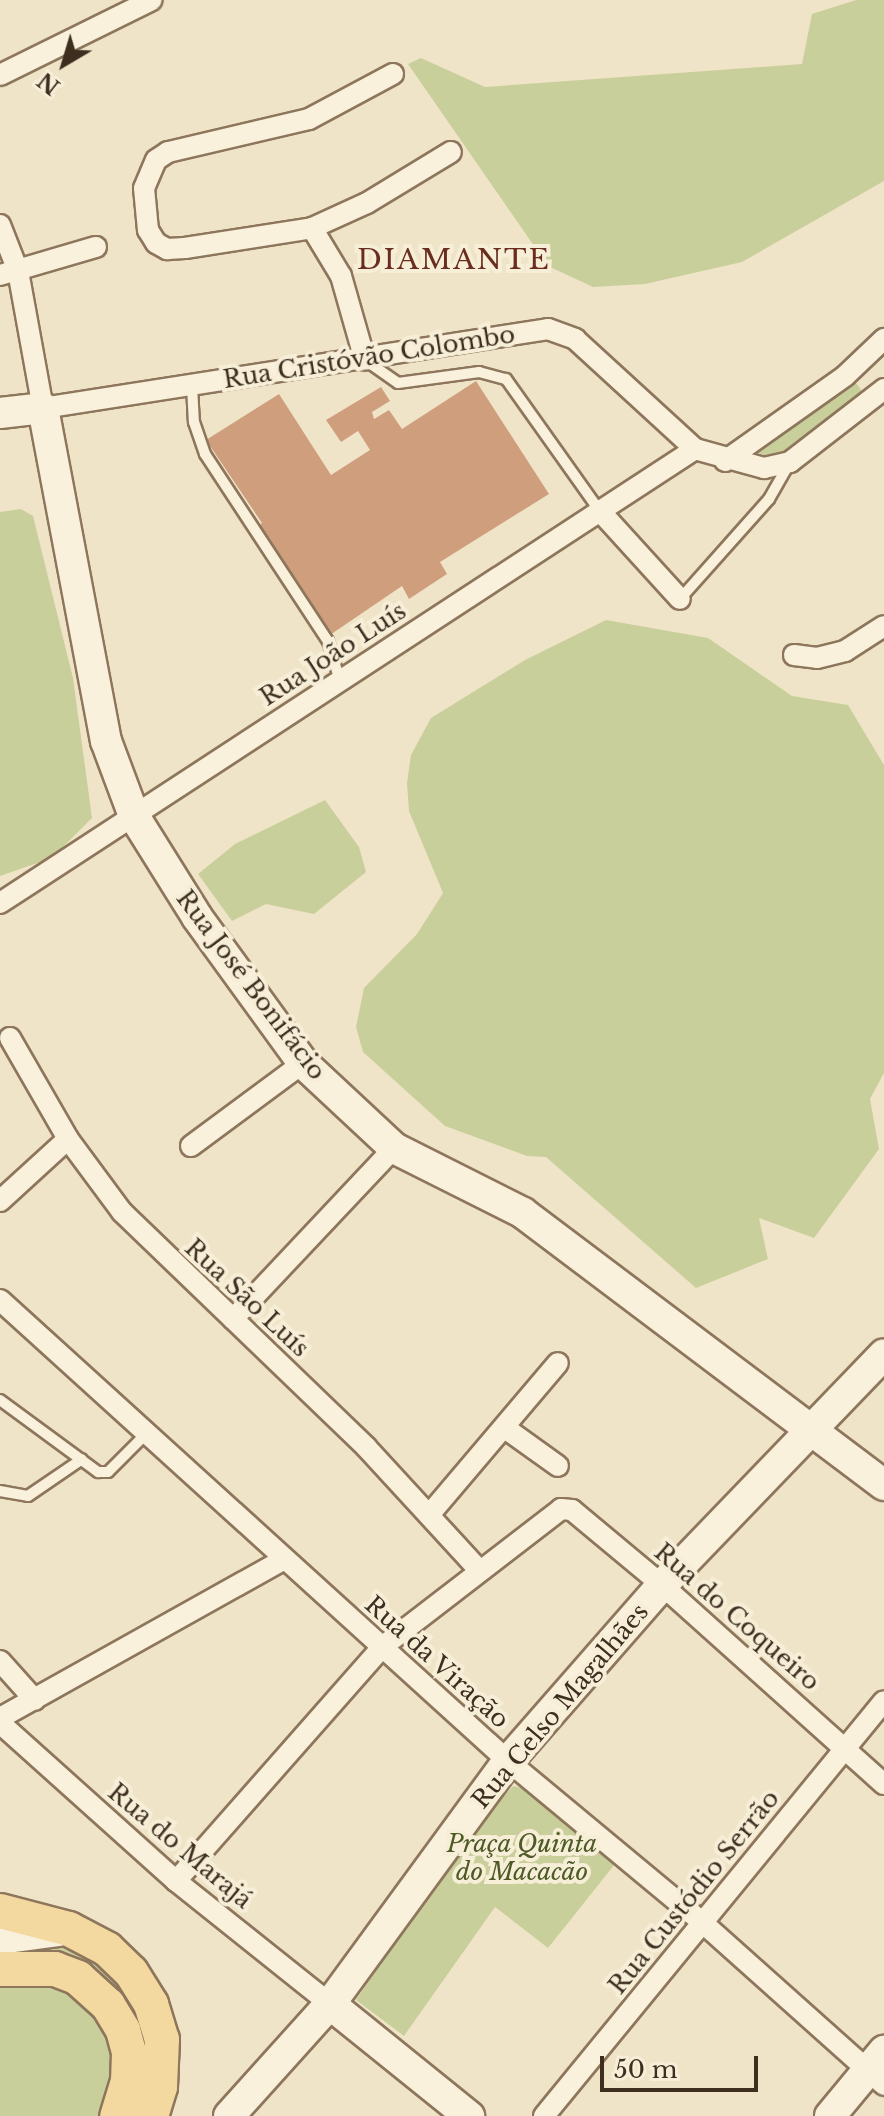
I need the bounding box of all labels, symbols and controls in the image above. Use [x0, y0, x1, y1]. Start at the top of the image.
north arrow [24, 24, 104, 104]
text: N [32, 66, 65, 100]
district label: DIAMANTE [357, 243, 551, 277]
street label: Rua Cristóvão Colombo [221, 320, 517, 394]
street label: Rua João Luís [255, 596, 411, 712]
street label: Rua José Bonifácio [170, 885, 332, 1085]
street label: Rua São Luís [179, 1233, 315, 1363]
street label: Rua do Coqueiro [649, 1537, 825, 1697]
street label: Rua da Viração [359, 1589, 515, 1735]
street label: Rua Celso Magalhães [466, 1598, 654, 1814]
street label: Rua do Marajá [102, 1778, 258, 1914]
street label: Rua Custódio Serrão [603, 1784, 785, 2000]
park label: Praça Quinta do Macacão [446, 1830, 598, 1886]
scale bar [604, 2040, 762, 2090]
text: 50 m [614, 2055, 677, 2084]

